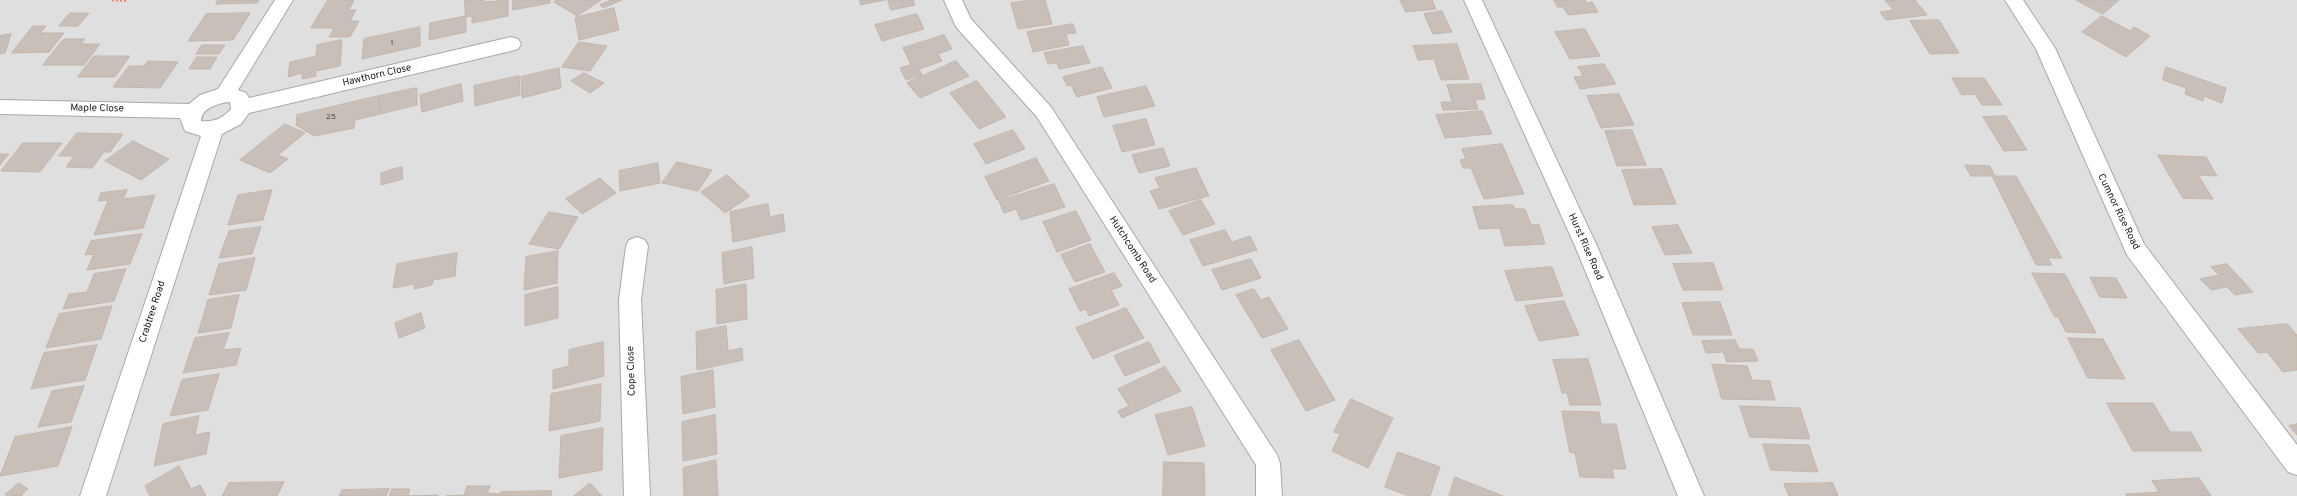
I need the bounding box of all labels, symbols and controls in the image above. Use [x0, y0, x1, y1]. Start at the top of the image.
house number: 1 [391, 38, 393, 48]
street label: Hawthorn Close [341, 62, 413, 90]
street label: Maple Close [70, 103, 124, 115]
house number: 25 [326, 112, 336, 122]
street label: Cumnor Rise Road [2094, 172, 2142, 252]
street label: Hurst Rise Road [1565, 212, 1605, 282]
street label: Hutchcomb Road [1106, 214, 1158, 286]
street label: Crabtree Road [137, 280, 169, 344]
street label: Cope Close [625, 346, 639, 396]

